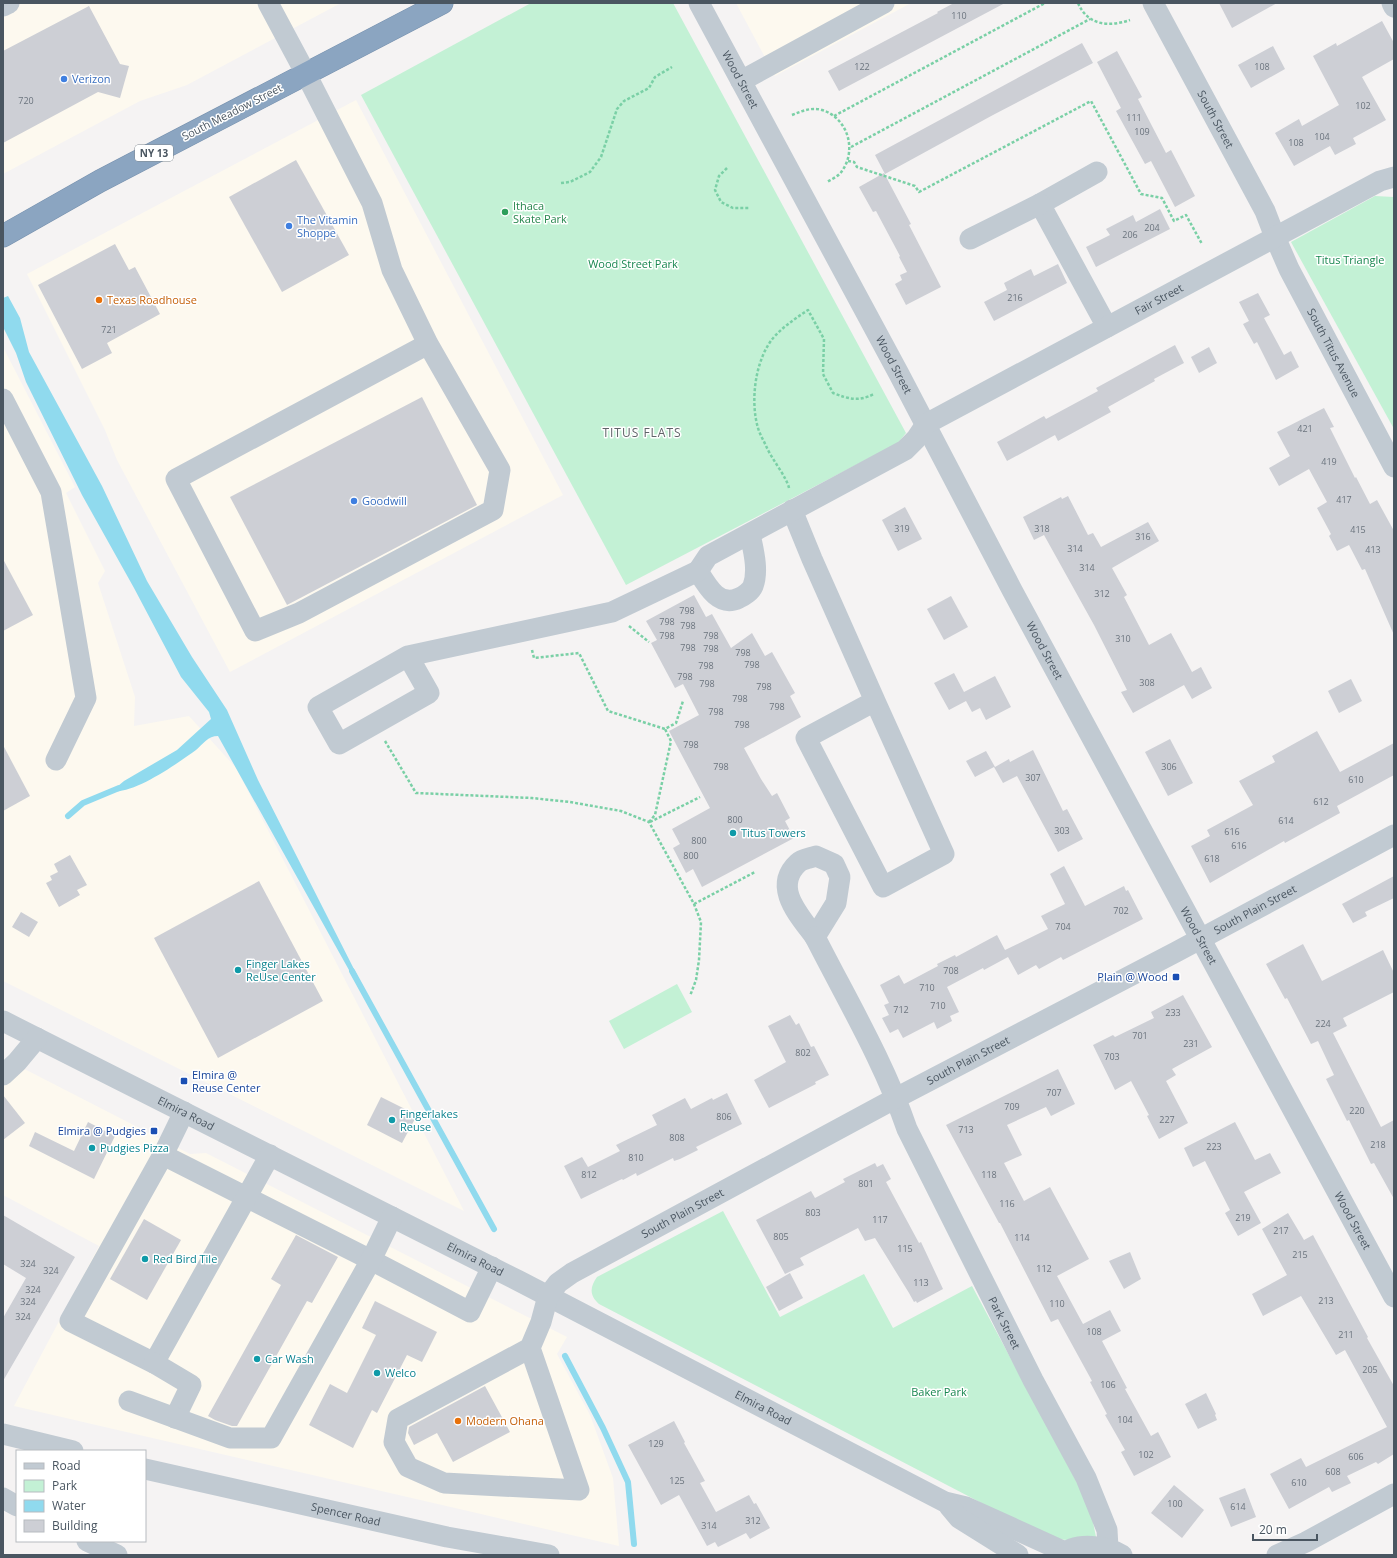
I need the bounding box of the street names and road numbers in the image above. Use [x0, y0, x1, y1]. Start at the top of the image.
street label: Wood Street [719, 48, 762, 111]
street label: South Meadow Street [179, 80, 284, 143]
street label: South Street [1194, 87, 1238, 151]
road number: NY 13 [135, 145, 173, 161]
street label: Fair Street [1132, 280, 1186, 318]
street label: South Titus Avenue [1304, 305, 1364, 400]
street label: Wood Street [873, 333, 916, 396]
street label: Wood Street [1023, 619, 1067, 682]
street label: South Plain Street [1211, 881, 1299, 937]
street label: Wood Street [1177, 904, 1221, 967]
street label: South Plain Street [924, 1032, 1012, 1088]
street label: Elmira Road [155, 1092, 217, 1133]
street label: South Plain Street [638, 1184, 726, 1241]
street label: Wood Street [1331, 1189, 1375, 1252]
street label: Elmira Road [445, 1238, 507, 1279]
street label: Park Street [985, 1294, 1024, 1351]
street label: Elmira Road [733, 1386, 794, 1428]
street label: Spencer Road [310, 1499, 382, 1529]

